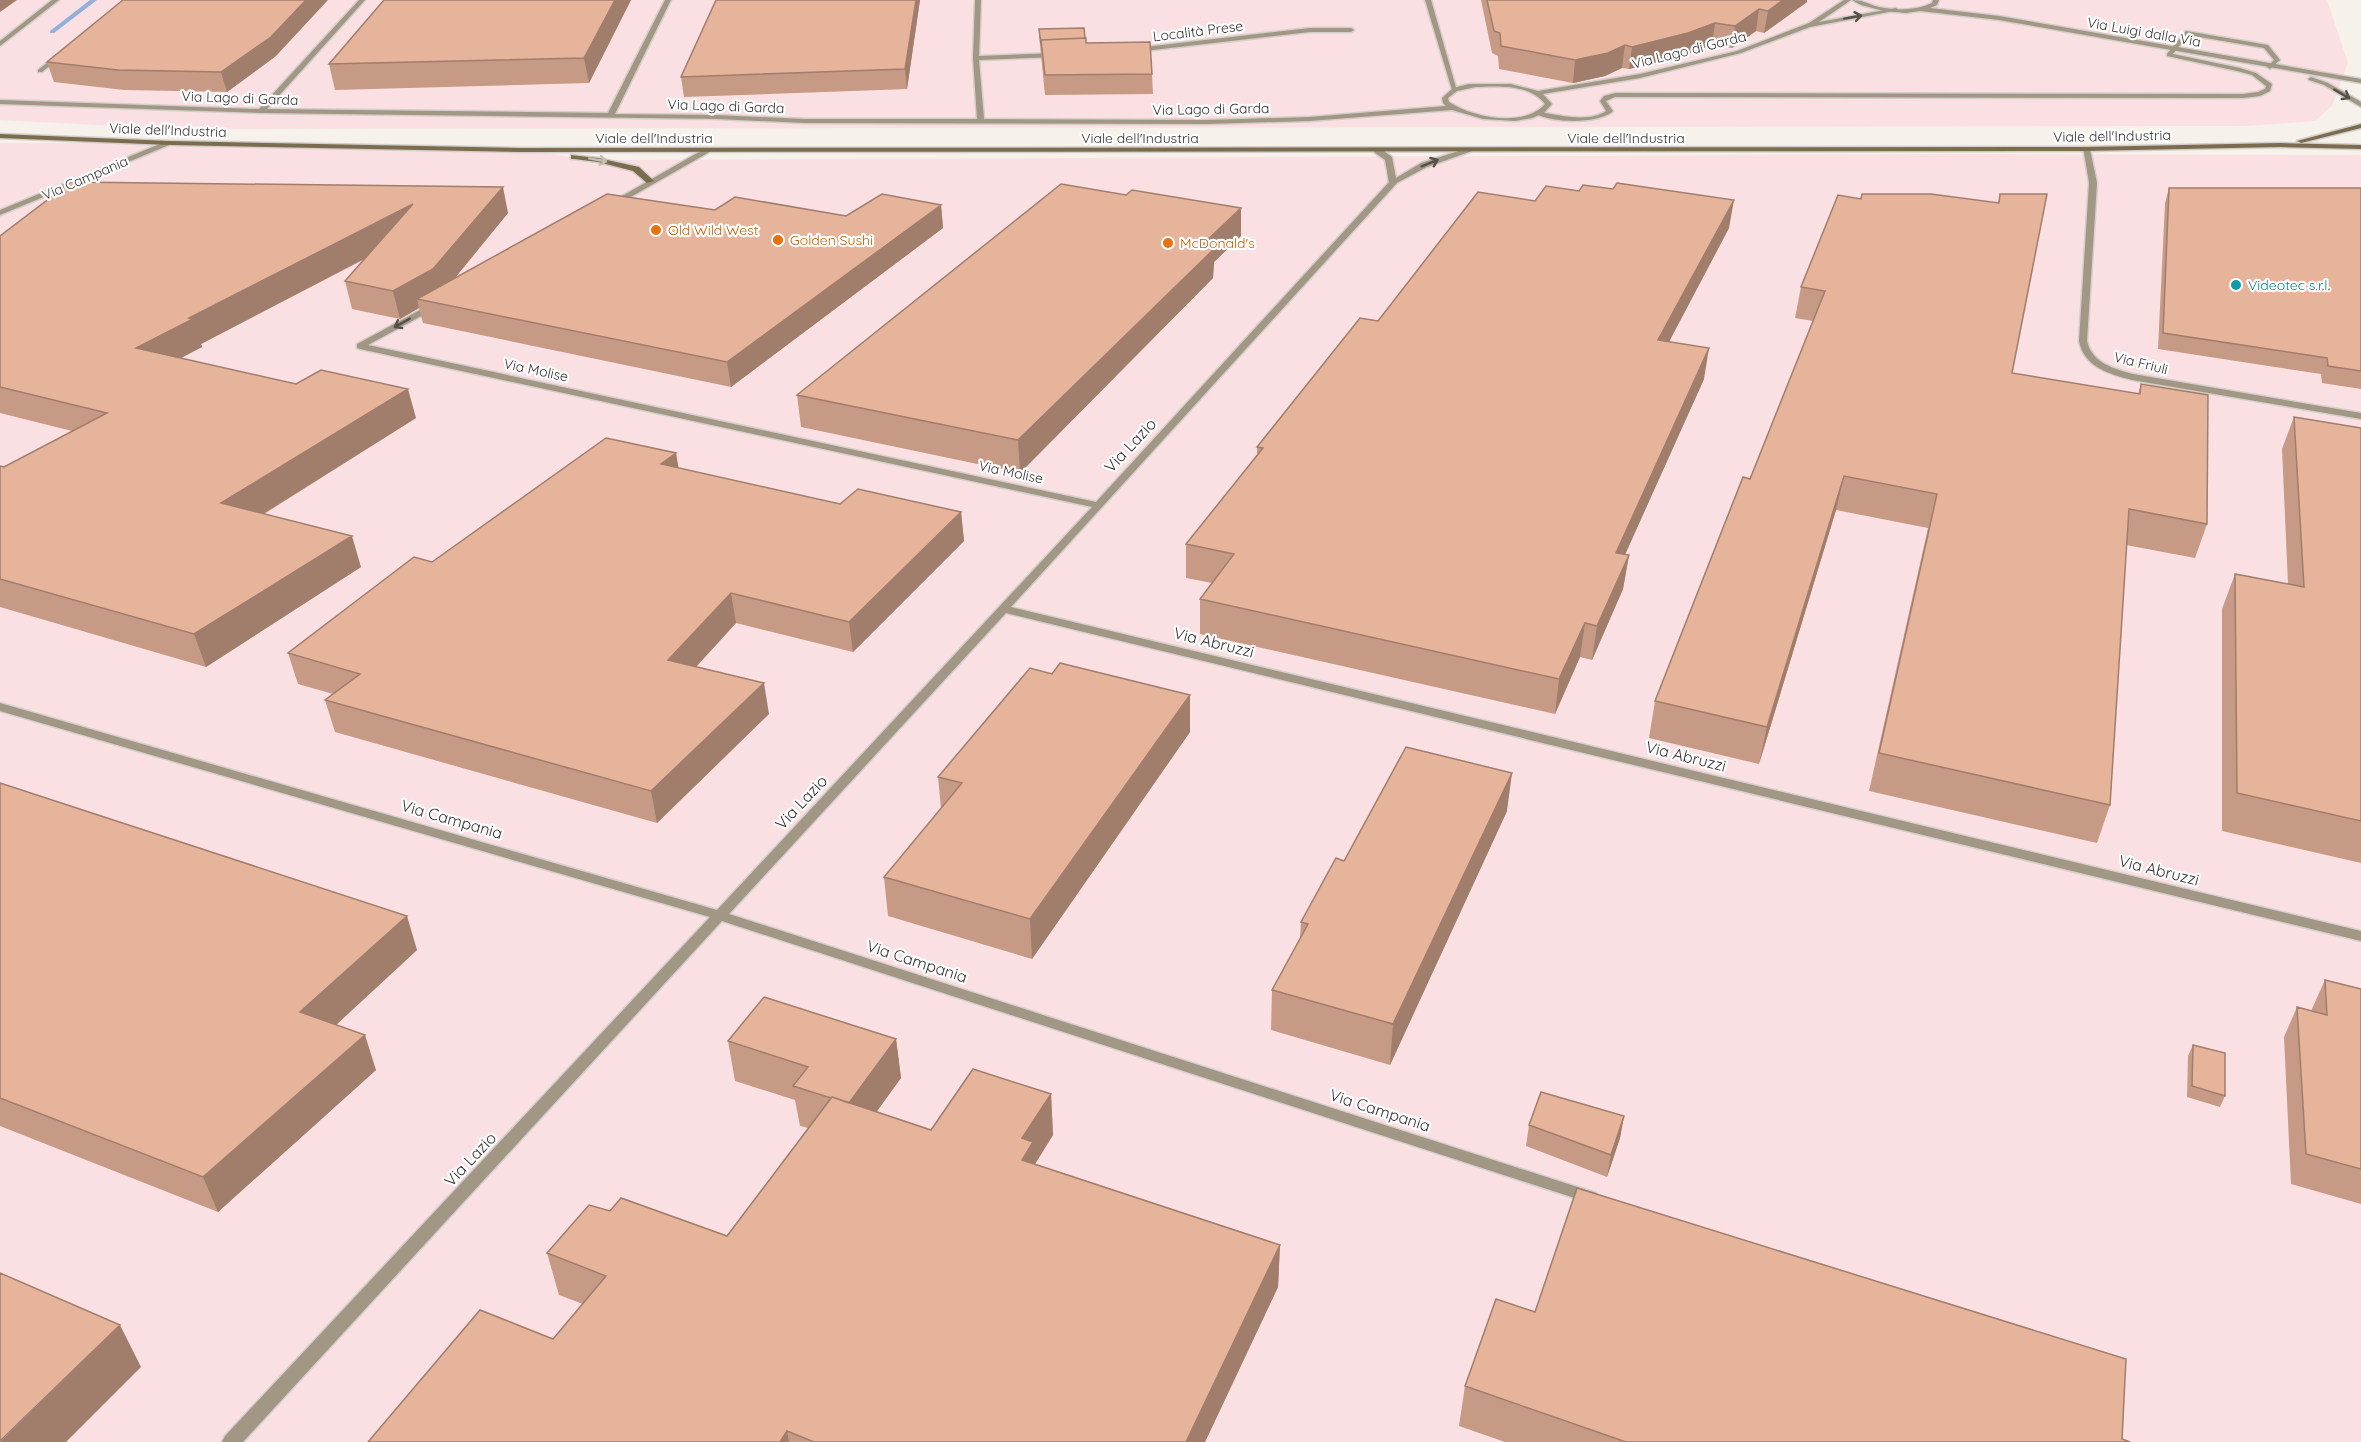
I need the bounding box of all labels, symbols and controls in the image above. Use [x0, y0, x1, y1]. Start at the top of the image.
one-way arrow [1842, 11, 1862, 22]
street label: Via Luigi dalla Via [2086, 13, 2202, 51]
street label: Località Prese [1152, 17, 1244, 45]
street label: Via Lago di Garda [1630, 27, 1748, 73]
street label: Via Lago di Garda [181, 87, 299, 109]
one-way arrow [2333, 88, 2350, 100]
street label: Via Lago di Garda [667, 95, 785, 117]
street label: Via Lago di Garda [1152, 99, 1270, 119]
street label: Viale dell'Industria [109, 119, 227, 141]
street label: Viale dell'Industria [2053, 126, 2171, 146]
street label: Viale dell'Industria [595, 129, 713, 147]
street label: Viale dell'Industria [1081, 129, 1199, 147]
street label: Viale dell'Industria [1567, 129, 1685, 147]
street label: Via Campania [39, 152, 131, 204]
one-way arrow [588, 155, 607, 166]
one-way arrow [1421, 157, 1439, 168]
place label: Old Wild West [668, 221, 759, 239]
marker: Old Wild West [649, 223, 663, 237]
place label: Golden Sushi [790, 231, 873, 249]
marker: Golden Sushi [771, 233, 785, 247]
place label: McDonald's [1180, 234, 1255, 252]
marker: McDonald's [1161, 236, 1175, 250]
place label: Videotec s.r.l. [2248, 276, 2330, 294]
marker: Videotec s.r.l. [2229, 278, 2243, 292]
one-way arrow [393, 318, 411, 329]
street label: Via Friuli [2112, 348, 2170, 378]
street label: Via Molise [502, 354, 570, 386]
street label: Via Lazio [1100, 414, 1160, 476]
street label: Via Molise [977, 456, 1045, 488]
street label: Via Abruzzi [1172, 622, 1256, 662]
street label: Via Abruzzi [1644, 736, 1728, 776]
street label: Via Lazio [771, 771, 831, 833]
street label: Via Campania [399, 795, 505, 843]
street label: Via Abruzzi [2117, 850, 2201, 890]
street label: Via Campania [864, 935, 970, 987]
street label: Via Campania [1327, 1084, 1433, 1136]
street label: Via Lazio [440, 1128, 500, 1190]

